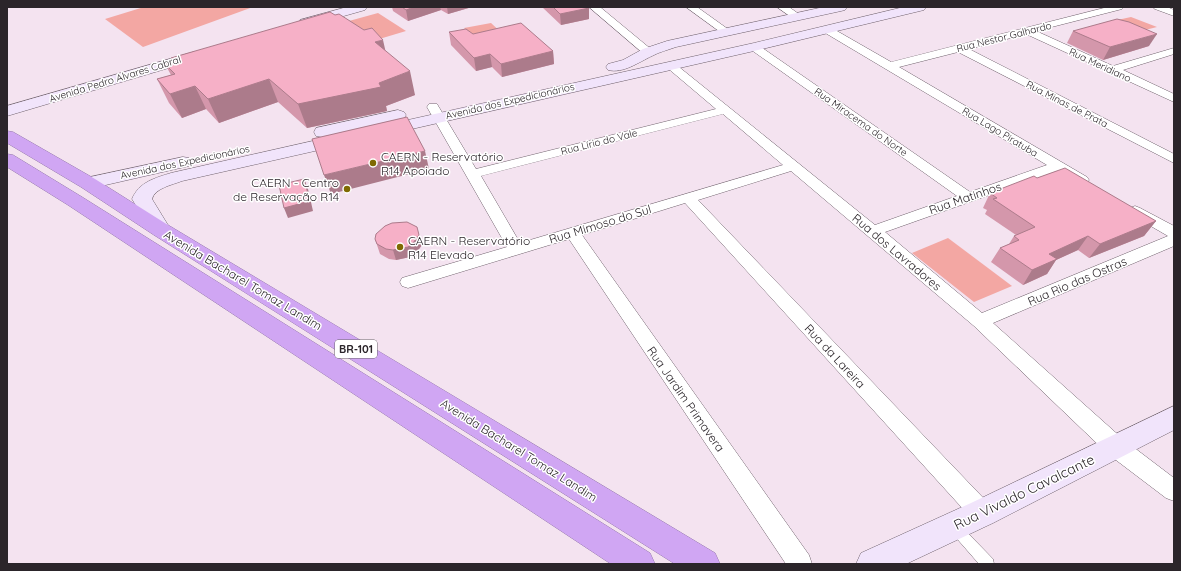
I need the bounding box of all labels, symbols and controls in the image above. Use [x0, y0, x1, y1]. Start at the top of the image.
street label: Rua Nestor Galhardo [955, 19, 1053, 55]
street label: Rua Meridiano [1067, 45, 1133, 85]
street label: Avenida Pedro Alvares Cabral [48, 53, 182, 105]
street label: Rua Minas de Prata [1024, 78, 1110, 130]
street label: Avenida dos Expedicionários [444, 80, 576, 122]
street label: Rua Miracema do Norte [812, 85, 910, 159]
street label: Rua Lago Piratuba [960, 104, 1040, 160]
street label: Rua Lírio do Vale [559, 126, 639, 158]
street label: Avenida dos Expedicionários [119, 142, 251, 182]
place label: CAERN - Reservatório R14 Apoiado [381, 149, 503, 178]
marker: CAERN - Reservatório R14 Apoiado [368, 158, 378, 168]
place label: CAERN - Centro de Reservação R14 [233, 175, 339, 204]
street label: Rua Matinhos [927, 178, 1004, 217]
marker: CAERN - Centro de Reservação R14 [342, 184, 352, 194]
street label: Rua Mimoso do Sul [547, 201, 653, 247]
street label: Rua dos Lavradores [849, 210, 945, 294]
street label: Avenida Bacharel Tomaz Landim [161, 227, 325, 333]
place label: CAERN - Reservatório R14 Elevado [408, 233, 530, 262]
marker: CAERN - Reservatório R14 Elevado [395, 242, 405, 252]
street label: Rua Rio das Ostras [1025, 253, 1129, 309]
street label: Rua da Lareira [801, 321, 869, 391]
road number: BR-101 [335, 340, 377, 358]
street label: Rua Jardim Primavera [644, 343, 728, 455]
street label: Avenida Bacharel Tomaz Landim [438, 395, 600, 505]
street label: Rua Vivaldo Cavalcante [951, 450, 1097, 534]

